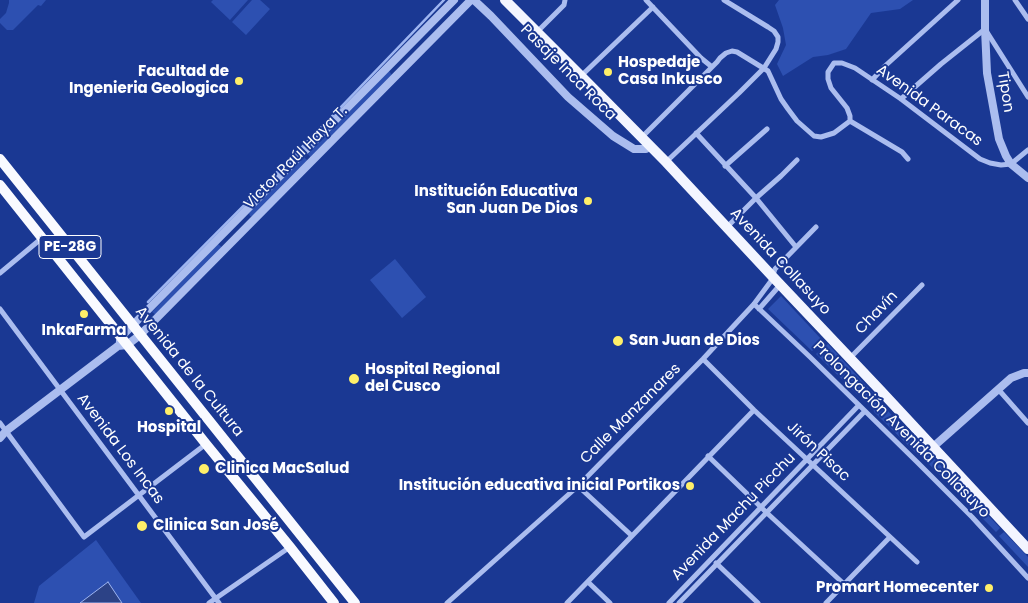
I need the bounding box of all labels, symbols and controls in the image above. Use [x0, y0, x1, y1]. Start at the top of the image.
street label: Pasaje Inca Roca [516, 21, 620, 125]
place label: Hospedaje Casa Inkusco [618, 54, 722, 89]
street label: Avenida Paracas [872, 61, 986, 151]
place label: Facultad de Ingenieria Geologica [69, 63, 229, 98]
marker: Hospedaje Casa Inkusco [602, 66, 614, 78]
street label: Tipon [993, 70, 1017, 114]
marker: Facultad de Ingenieria Geologica [233, 75, 245, 87]
street label: Victor Raúl Haya T. [241, 103, 351, 213]
place label: Institución Educativa San Juan De Dios [414, 183, 578, 218]
marker: Institución Educativa San Juan De Dios [582, 195, 594, 207]
street label: Avenida Collasuyo [726, 205, 834, 319]
road number: PE-28G [39, 236, 101, 258]
street label: Chavín [852, 288, 902, 338]
street label: Avenida de la Cultura [131, 303, 247, 441]
marker: InkaFarma [78, 308, 90, 320]
place label: InkaFarma [42, 322, 126, 340]
place label: San Juan de Dios [629, 332, 760, 350]
marker: San Juan de Dios [611, 334, 625, 348]
street label: Prolongación Avenida Collasuyo [809, 338, 993, 522]
street label: Calle Manzanares [577, 360, 685, 468]
place label: Hospital Regional del Cusco [365, 361, 500, 396]
marker: Hospital Regional del Cusco [347, 372, 361, 386]
street label: Avenida Los Incas [73, 390, 167, 508]
marker: Hospital [163, 405, 175, 417]
street label: Jirón Pisac [783, 418, 853, 486]
place label: Hospital [137, 419, 201, 437]
street label: Avenida Machu Picchu [668, 449, 800, 585]
place label: Clinica MacSalud [215, 460, 349, 478]
marker: Clinica MacSalud [197, 462, 211, 476]
place label: Institución educativa inicial Portikos [399, 477, 680, 495]
marker: Institución educativa inicial Portikos [684, 480, 696, 492]
place label: Clinica San José [153, 517, 279, 535]
marker: Clinica San José [135, 519, 149, 533]
place label: Promart Homecenter [816, 579, 979, 597]
marker: Promart Homecenter [983, 582, 995, 594]

